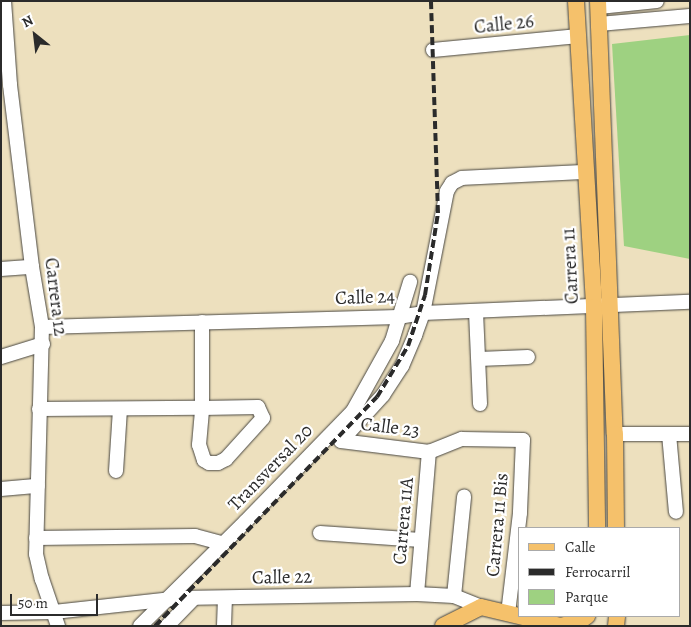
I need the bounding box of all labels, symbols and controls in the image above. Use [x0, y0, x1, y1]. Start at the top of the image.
north arrow [10, 10, 60, 60]
text: N [18, 11, 37, 32]
street label: Calle 26 [473, 11, 535, 39]
street label: Carrera 11 [558, 227, 584, 305]
street label: Carrera 12 [39, 256, 71, 338]
street label: Calle 24 [335, 286, 395, 310]
street label: Calle 23 [359, 413, 421, 443]
street label: Transversal 20 [224, 420, 318, 516]
street label: Carrera 11 Bis [482, 472, 514, 578]
street label: Carrera 11A [389, 476, 419, 566]
legend [518, 527, 681, 617]
text: Calle [565, 537, 595, 557]
text: Ferrocarril [565, 562, 630, 582]
street label: Calle 22 [252, 566, 312, 590]
scale bar [12, 584, 100, 616]
text: Parque [565, 587, 608, 607]
text: 50 m [18, 593, 48, 613]

